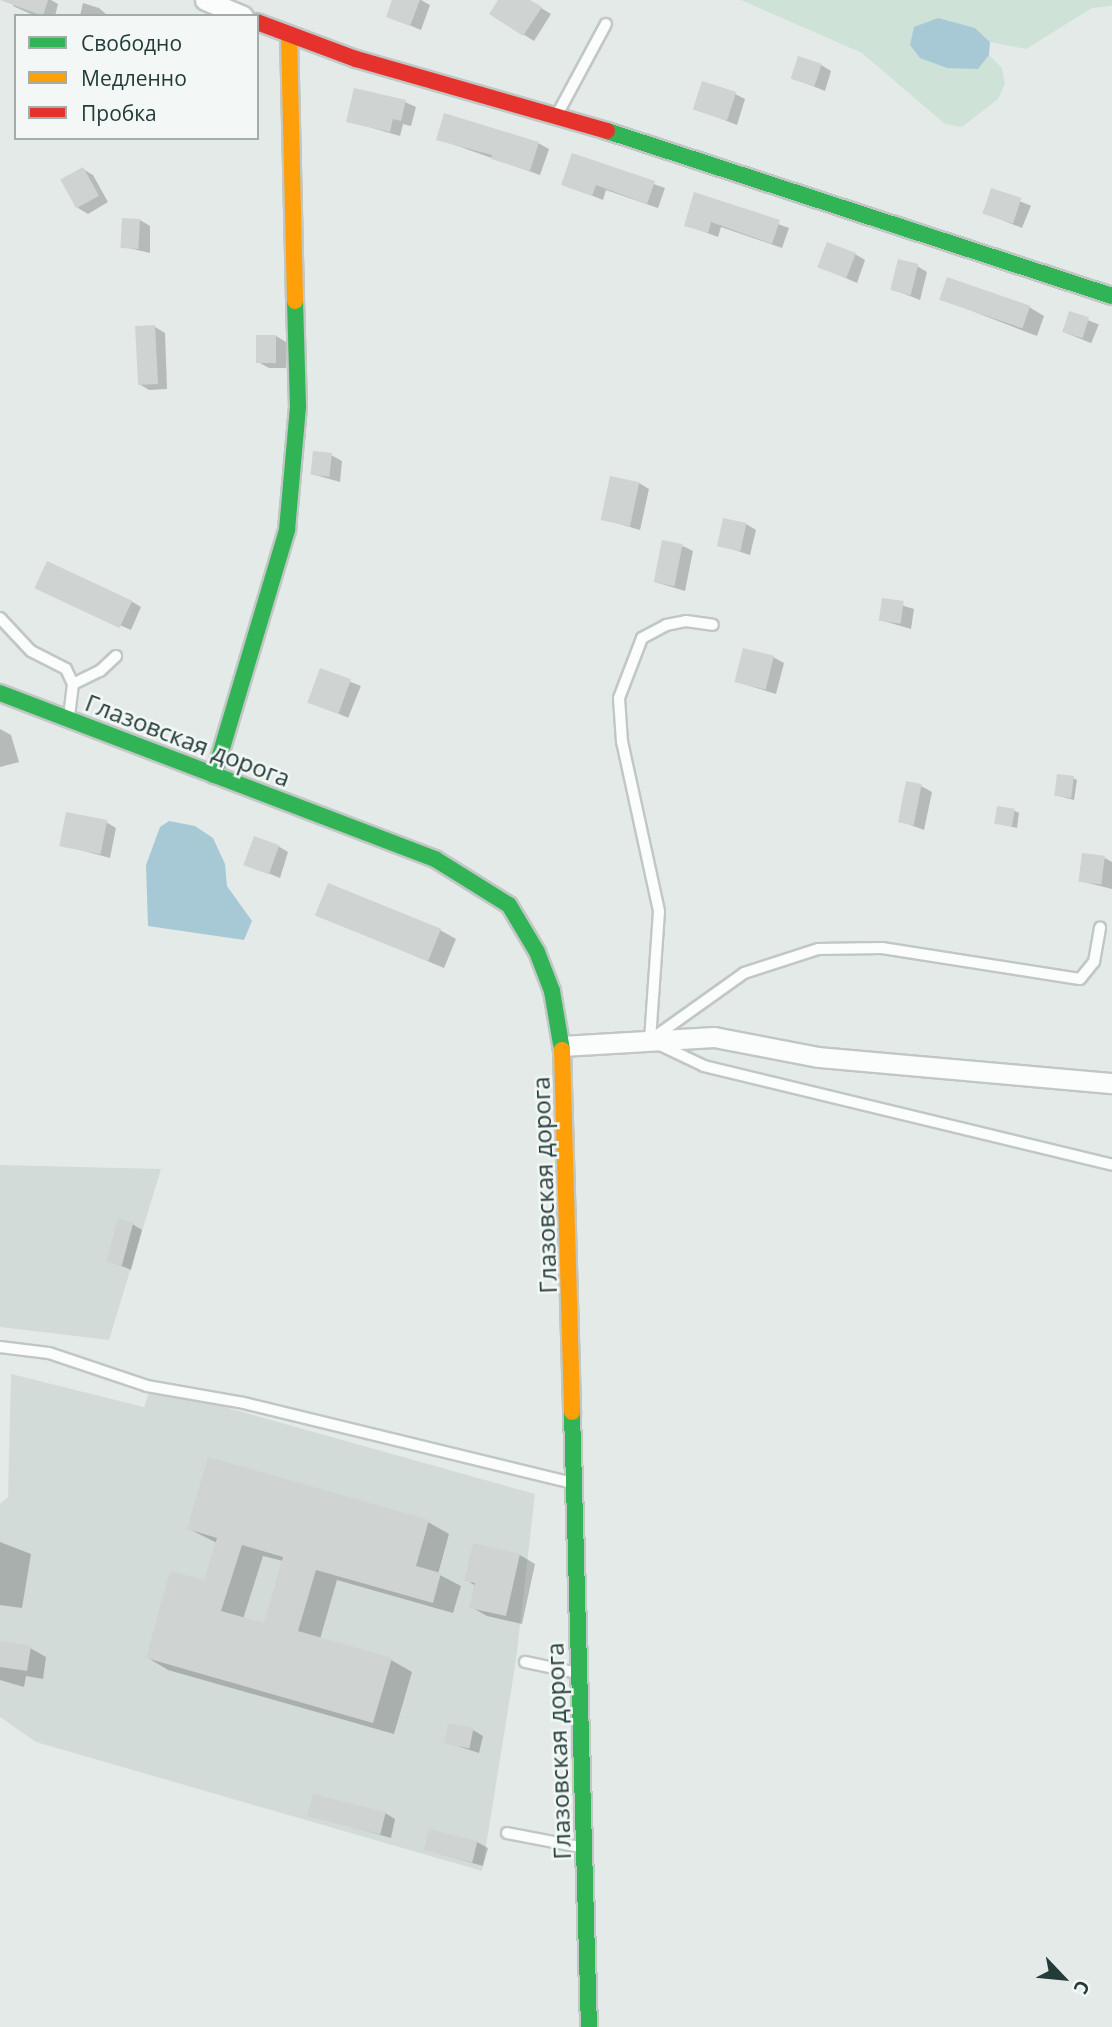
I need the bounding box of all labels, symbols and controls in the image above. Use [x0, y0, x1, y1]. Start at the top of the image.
legend [14, 14, 259, 140]
text: Свободно [81, 29, 182, 57]
text: Медленно [81, 64, 187, 92]
text: Пробка [81, 99, 157, 127]
street label: Глазовская дорога [81, 688, 295, 792]
street label: Глазовская дорога [526, 1076, 562, 1294]
street label: Глазовская дорога [540, 1642, 576, 1860]
north arrow [1028, 1943, 1098, 2013]
text: С [1068, 1976, 1096, 1998]

